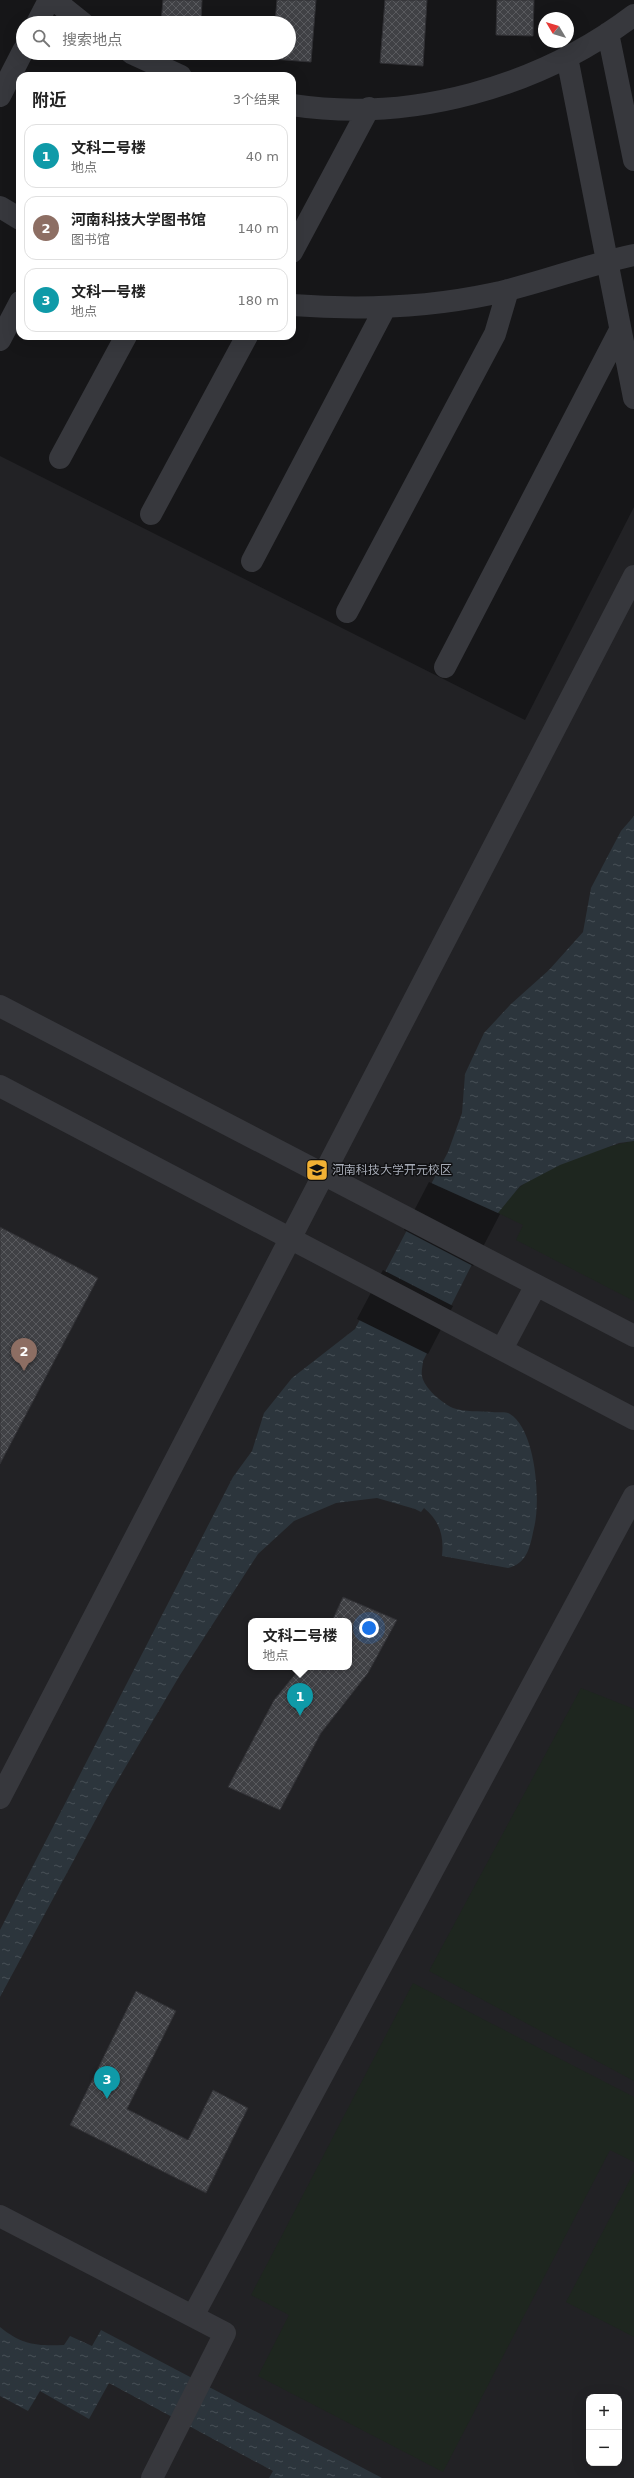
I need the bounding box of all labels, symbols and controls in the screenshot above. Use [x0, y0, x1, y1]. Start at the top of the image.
north arrow [538, 12, 574, 48]
search box [16, 16, 296, 60]
icon: search [30, 27, 52, 49]
text: 搜索地点 [62, 31, 122, 49]
text: 附近 [32, 90, 66, 110]
text: 3个结果 [233, 92, 280, 107]
text: 文科二号楼 [71, 139, 146, 157]
text: 1 [41, 149, 51, 164]
text: 40 m [246, 149, 279, 164]
text: 地点 [71, 160, 97, 175]
text: 河南科技大学图书馆 [71, 211, 206, 229]
text: 2 [41, 221, 51, 236]
text: 140 m [237, 221, 279, 236]
text: 图书馆 [71, 232, 110, 247]
text: 文科一号楼 [71, 283, 146, 301]
text: 3 [41, 293, 51, 308]
text: 180 m [237, 293, 279, 308]
text: 地点 [71, 304, 97, 319]
school or university icon: 河南科技大学开元校区 [304, 1157, 330, 1183]
place label: 河南科技大学开元校区 [332, 1163, 452, 1177]
pin: 2 [11, 1338, 37, 1371]
popup [248, 1618, 352, 1670]
your location [359, 1618, 379, 1638]
text: 文科二号楼 [262, 1627, 338, 1645]
text: 地点 [262, 1648, 289, 1663]
pin: 1 [287, 1683, 313, 1716]
pin: 3 [94, 2066, 120, 2099]
map controls [586, 2394, 622, 2466]
button: + [586, 2394, 622, 2430]
button: − [586, 2430, 622, 2466]

